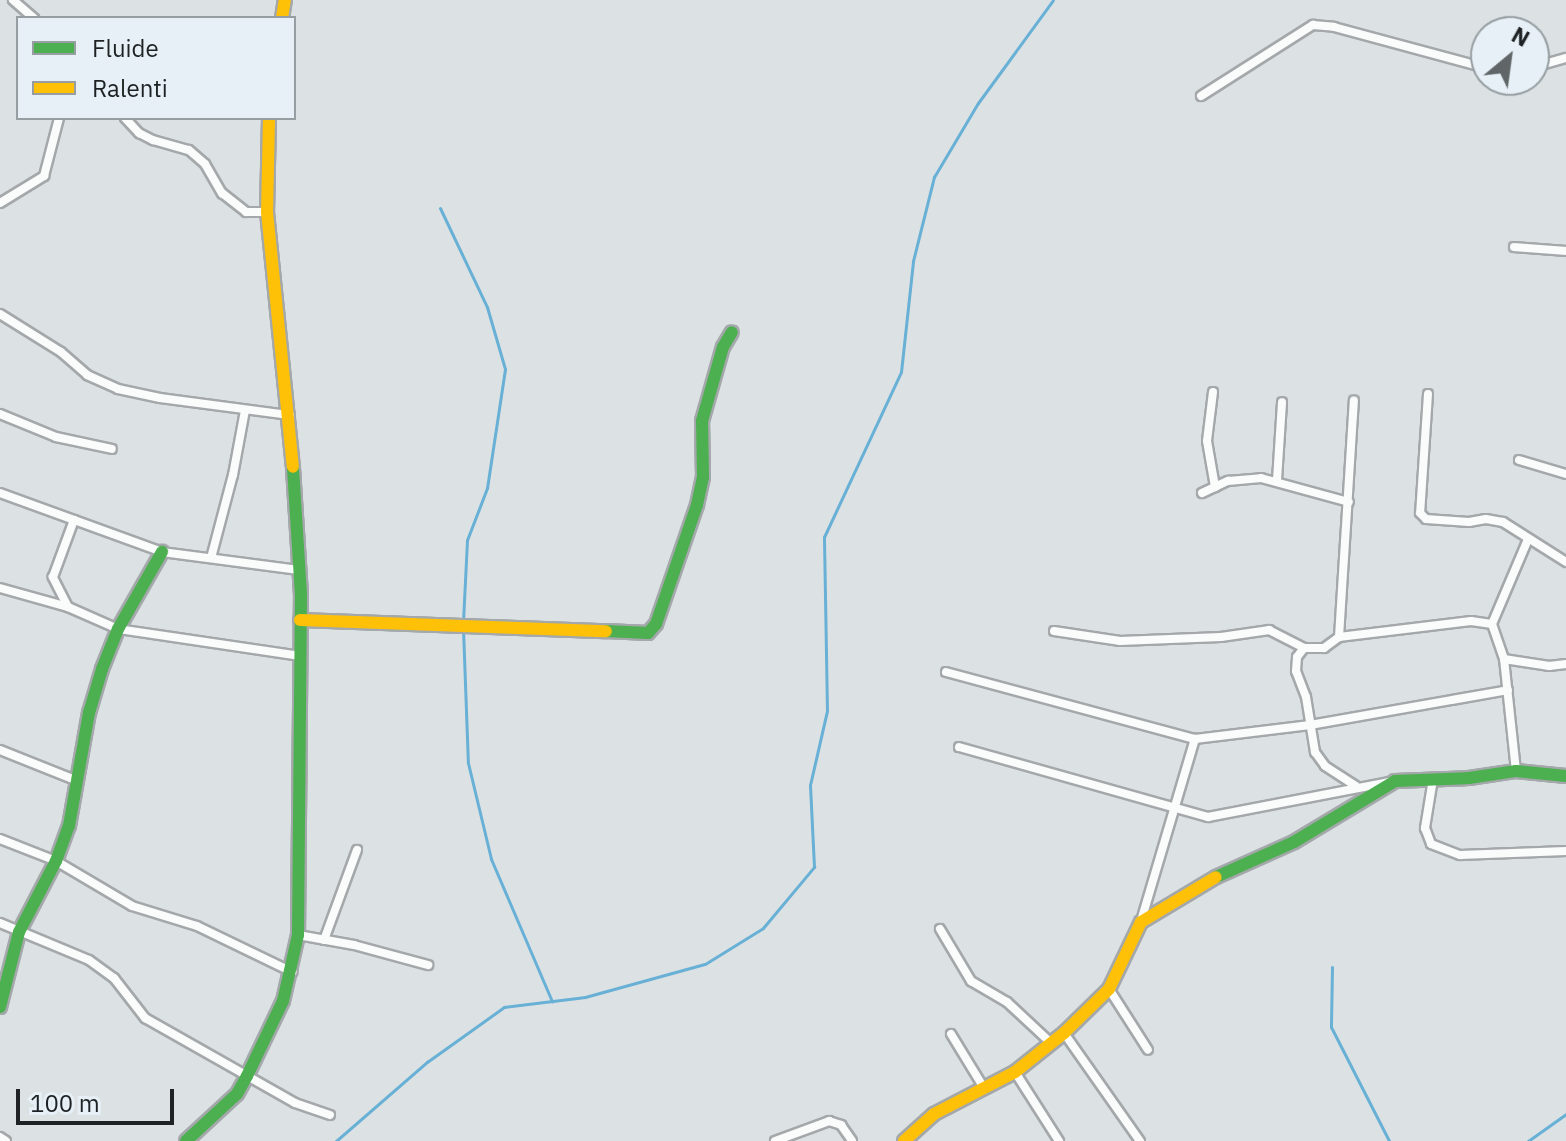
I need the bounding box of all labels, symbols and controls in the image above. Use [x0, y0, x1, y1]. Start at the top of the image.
legend [16, 16, 296, 120]
north arrow [1470, 16, 1550, 96]
text: N [1507, 20, 1535, 53]
text: Fluide [92, 32, 159, 64]
text: Ralenti [92, 72, 168, 104]
scale bar [20, 1073, 178, 1123]
text: 100 m [30, 1087, 100, 1119]

